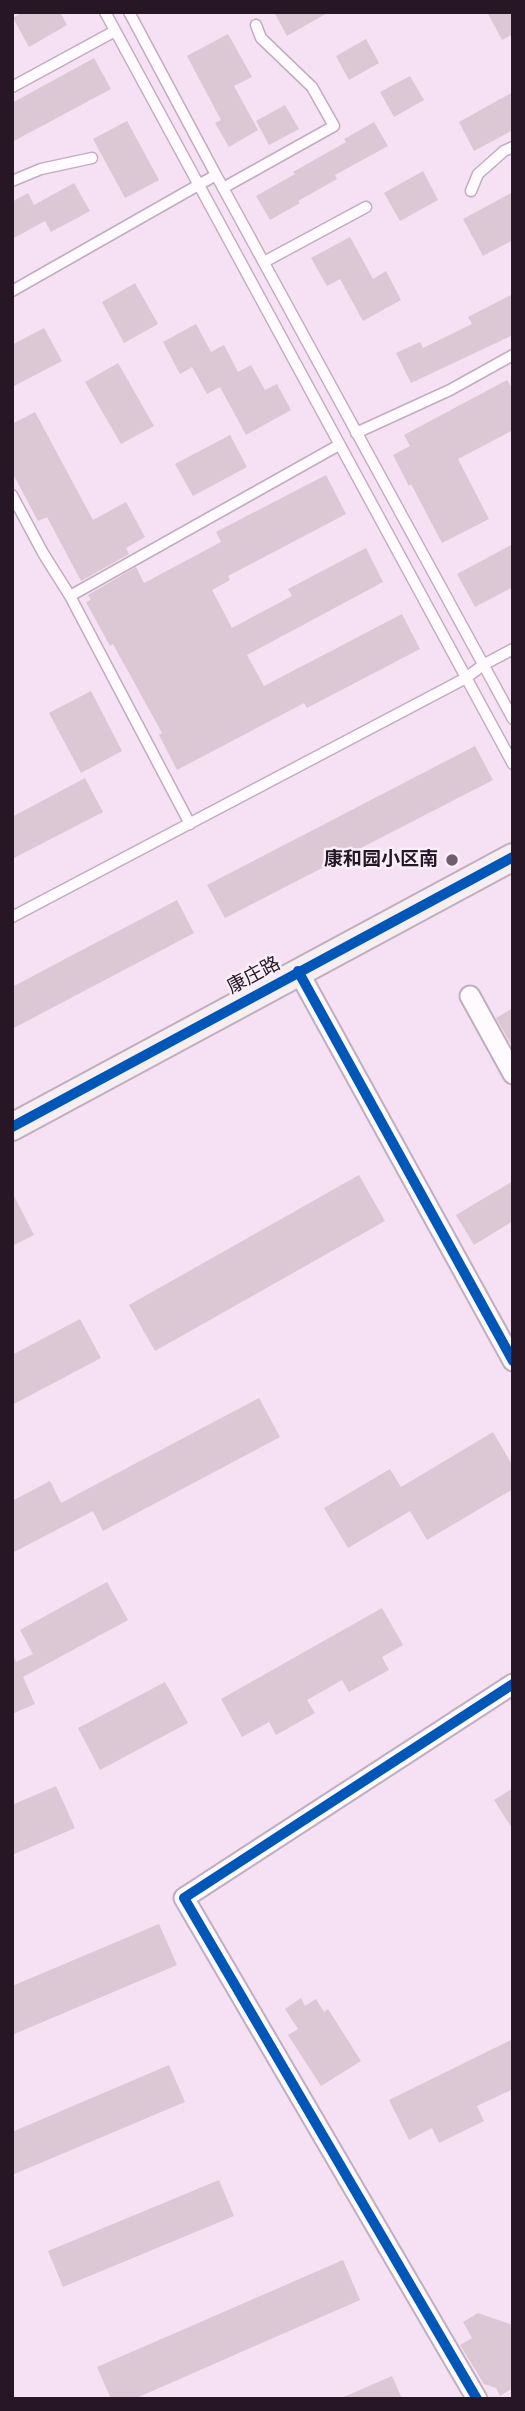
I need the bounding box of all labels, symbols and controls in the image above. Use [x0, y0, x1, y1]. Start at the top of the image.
place label: 康和园小区南 [324, 849, 438, 871]
marker: 康和园小区南 [444, 852, 460, 868]
street label: 康庄路 [223, 953, 285, 999]

